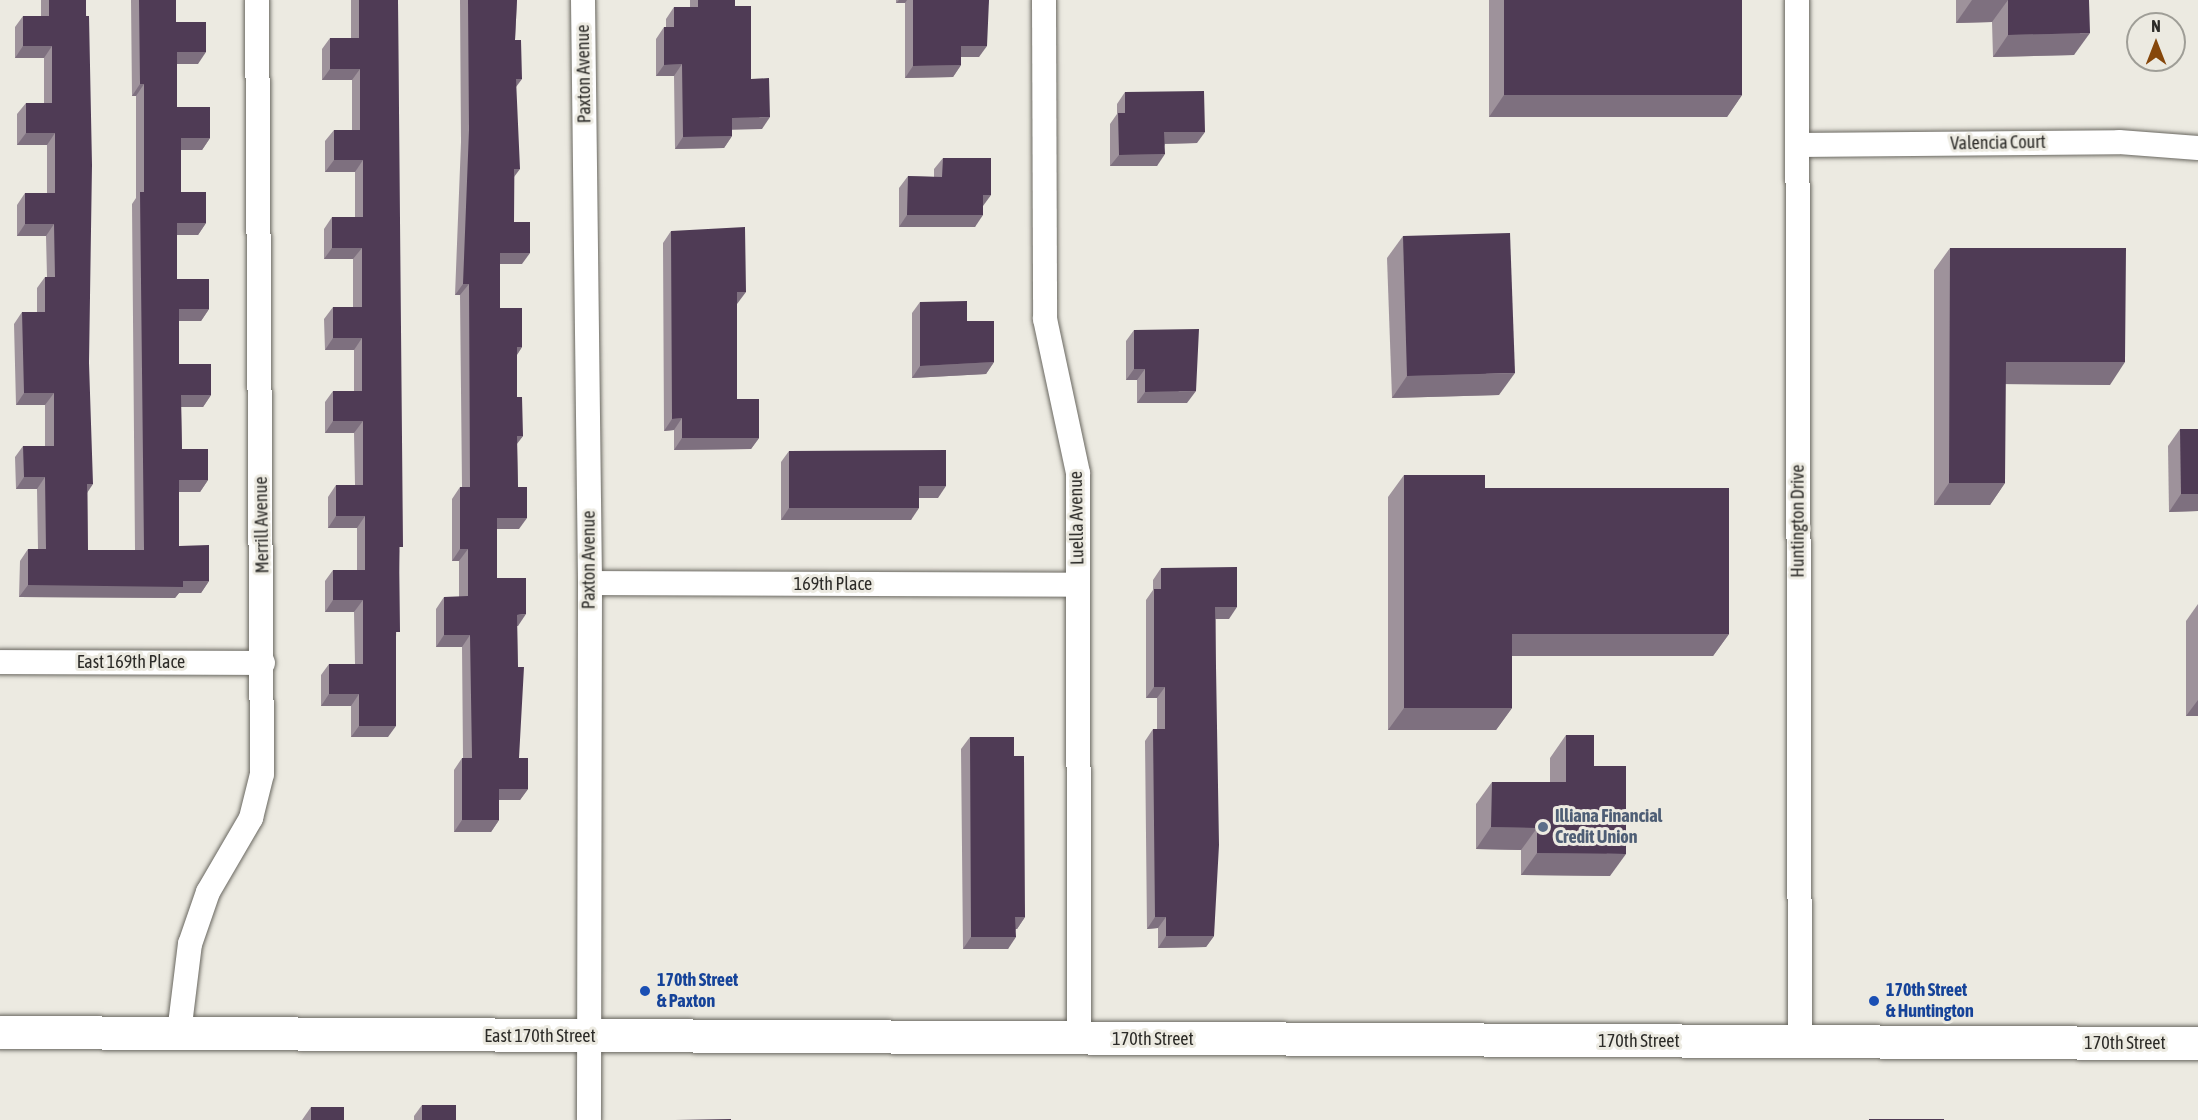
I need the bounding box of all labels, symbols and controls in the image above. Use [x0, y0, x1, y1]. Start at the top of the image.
north arrow [2126, 12, 2186, 72]
text: N [2151, 17, 2161, 35]
street label: Paxton Avenue [572, 25, 596, 123]
street label: Valencia Court [1950, 131, 2046, 155]
street label: Huntington Drive [1787, 464, 1809, 578]
street label: Luella Avenue [1065, 471, 1089, 565]
street label: Merrill Avenue [250, 476, 274, 574]
street label: Paxton Avenue [578, 511, 600, 609]
street label: 169th Place [794, 573, 872, 595]
street label: East 169th Place [77, 651, 185, 673]
place label: Illiana Financial Credit Union [1555, 806, 1662, 848]
marker: Illiana Financial Credit Union [1536, 820, 1550, 834]
place label: 170th Street & Paxton [657, 970, 738, 1012]
place label: 170th Street & Huntington [1886, 980, 1974, 1022]
marker: 170th Street & Paxton [638, 984, 652, 998]
marker: 170th Street & Huntington [1867, 994, 1881, 1008]
street label: East 170th Street [484, 1025, 596, 1047]
street label: 170th Street [1112, 1028, 1194, 1050]
street label: 170th Street [1598, 1030, 1680, 1052]
street label: 170th Street [2084, 1032, 2166, 1054]

